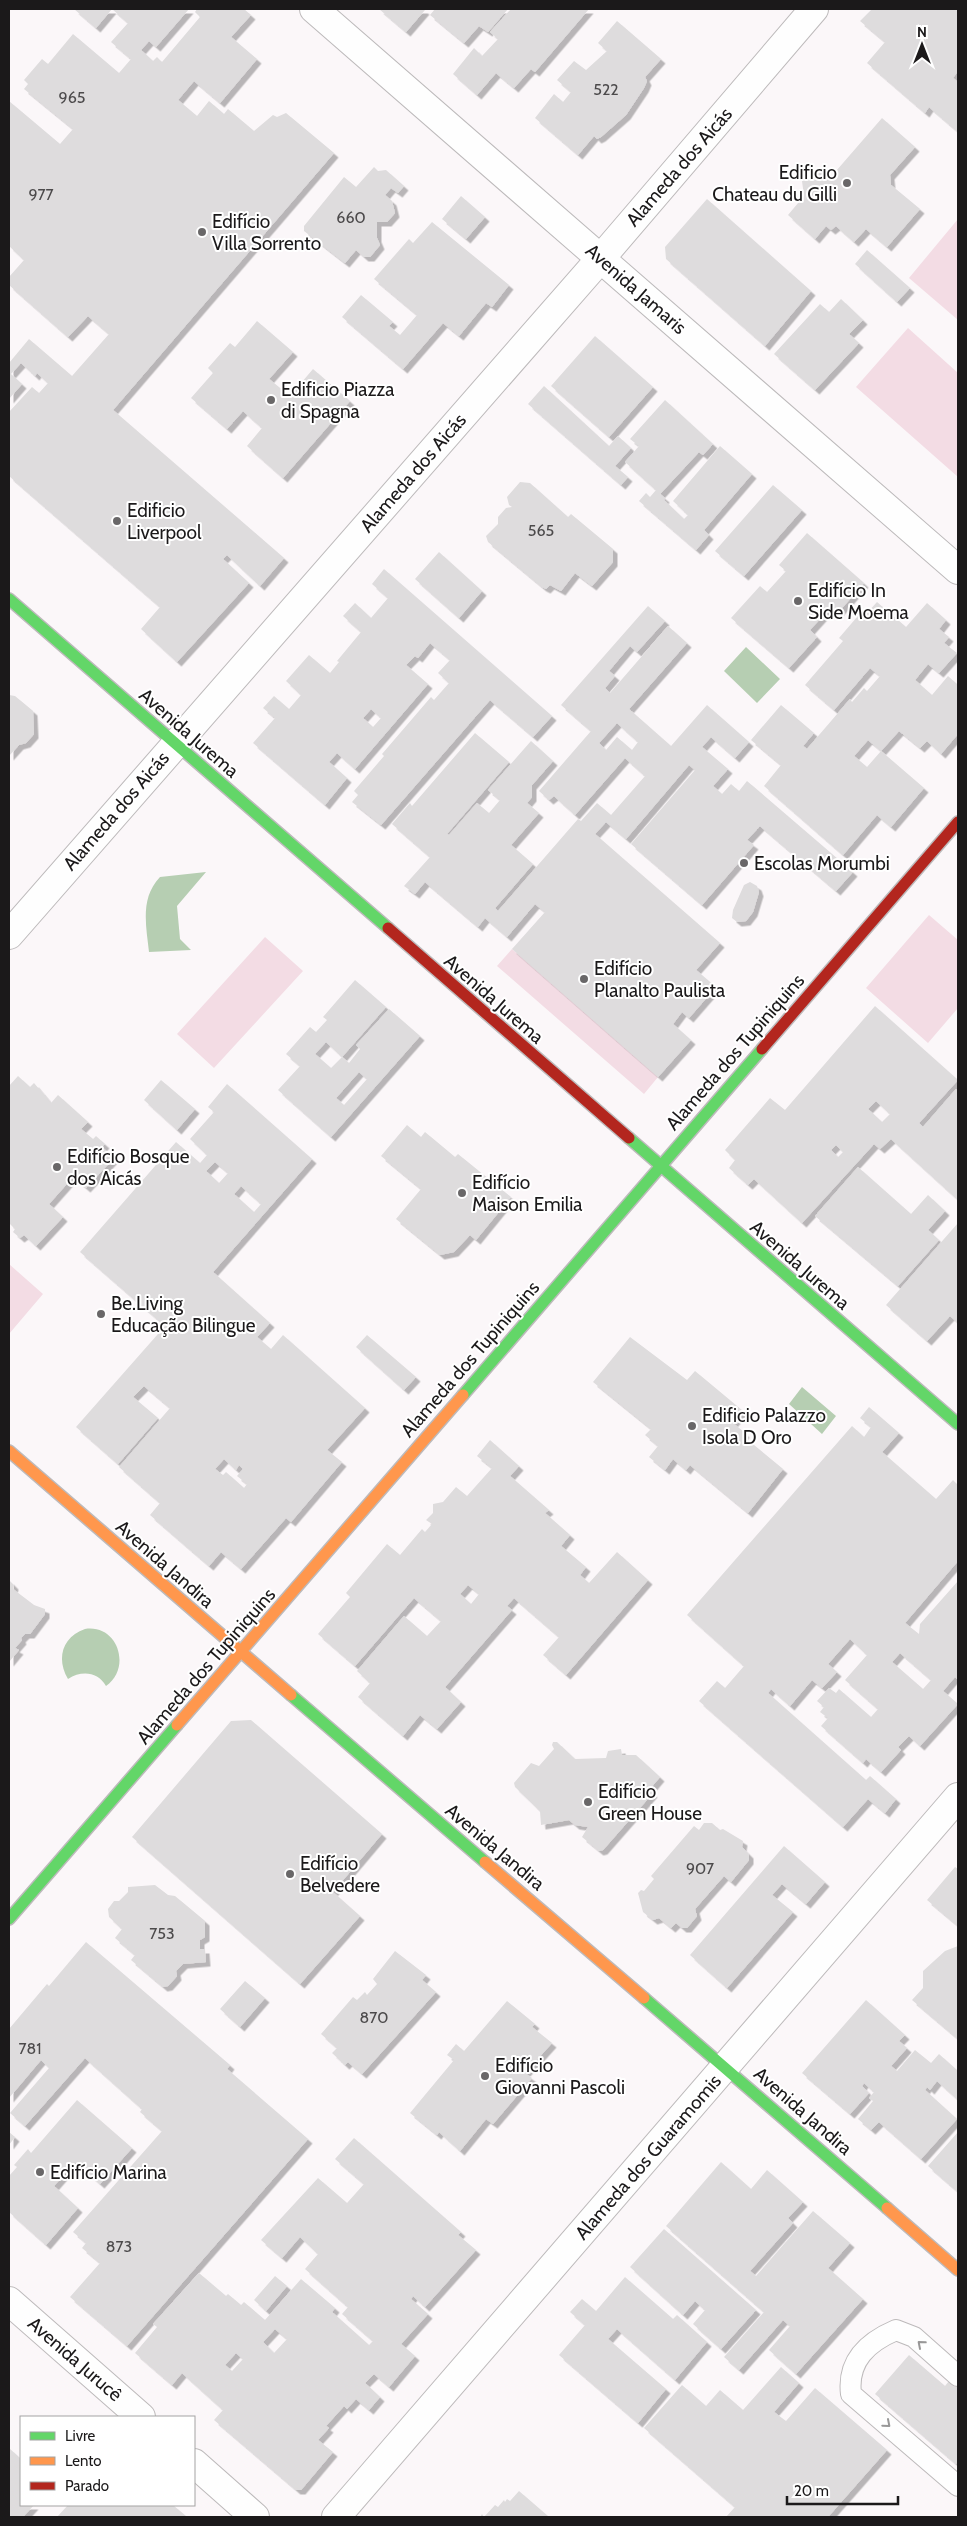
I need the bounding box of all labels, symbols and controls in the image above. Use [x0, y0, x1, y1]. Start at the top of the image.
north arrow [897, 20, 947, 70]
text: N [917, 23, 927, 41]
house number: 522 [593, 80, 619, 99]
house number: 965 [59, 88, 85, 107]
street label: Alameda dos Aicás [621, 103, 737, 231]
place label: Edificio Chateau du Gilli [712, 161, 837, 206]
marker: Edificio Chateau du Gilli [841, 177, 853, 189]
house number: 977 [28, 185, 54, 204]
house number: 660 [336, 208, 366, 227]
place label: Edifício Villa Sorrento [212, 210, 321, 255]
marker: Edifício Villa Sorrento [196, 226, 208, 238]
street label: Avenida Jamaris [581, 239, 691, 339]
place label: Edificio Piazza di Spagna [281, 378, 394, 423]
marker: Edificio Piazza di Spagna [265, 394, 277, 406]
street label: Alameda dos Aicás [355, 409, 471, 537]
place label: Edificio Liverpool [127, 499, 202, 544]
marker: Edificio Liverpool [111, 515, 123, 527]
house number: 565 [528, 521, 554, 540]
place label: Edifício In Side Moema [808, 579, 909, 624]
marker: Edifício In Side Moema [792, 595, 804, 607]
street label: Avenida Jurema [135, 684, 243, 782]
street label: Alameda dos Aicás [58, 747, 174, 875]
place label: Escolas Morumbi [754, 852, 890, 875]
marker: Escolas Morumbi [738, 857, 750, 869]
street label: Avenida Jurema [440, 950, 548, 1048]
place label: Edifício Planalto Paulista [594, 957, 725, 1002]
street label: Alameda dos Tupiniquins [661, 969, 809, 1135]
marker: Edifício Planalto Paulista [578, 973, 590, 985]
place label: Edifício Bosque dos Aicás [67, 1145, 190, 1190]
marker: Edifício Bosque dos Aicás [51, 1161, 63, 1173]
place label: Edifício Maison Emilia [472, 1171, 582, 1216]
marker: Edifício Maison Emilia [456, 1187, 468, 1199]
street label: Avenida Jurema [746, 1216, 854, 1314]
street label: Alameda dos Tupiniquins [396, 1276, 544, 1442]
place label: Be.Living Educação Bilingue [111, 1292, 256, 1337]
marker: Be.Living Educação Bilingue [95, 1308, 107, 1320]
place label: Edificio Palazzo Isola D Oro [702, 1404, 826, 1449]
marker: Edificio Palazzo Isola D Oro [686, 1420, 698, 1432]
street label: Avenida Jandira [111, 1515, 219, 1613]
street label: Alameda dos Tupiniquins [132, 1583, 280, 1749]
place label: Edifício Green House [598, 1780, 702, 1825]
marker: Edifício Green House [582, 1796, 594, 1808]
street label: Avenida Jandira [441, 1799, 549, 1895]
place label: Edifício Belvedere [300, 1852, 380, 1897]
house number: 907 [686, 1859, 714, 1878]
marker: Edifício Belvedere [284, 1868, 296, 1880]
house number: 753 [149, 1924, 175, 1943]
house number: 870 [360, 2008, 388, 2027]
house number: 781 [19, 2039, 41, 2058]
place label: Edifício Giovanni Pascoli [495, 2054, 625, 2099]
street label: Avenida Jandira [749, 2062, 857, 2160]
marker: Edifício Giovanni Pascoli [479, 2070, 491, 2082]
street label: Alameda dos Guaramomis [570, 2070, 726, 2244]
place label: Edifício Marina [50, 2161, 167, 2184]
marker: Edifício Marina [34, 2166, 46, 2178]
house number: 873 [106, 2237, 132, 2256]
street label: Avenida Jurucê [23, 2312, 127, 2406]
one-way arrow [918, 2340, 927, 2349]
legend [20, 2416, 195, 2506]
one-way arrow [881, 2419, 890, 2428]
text: Livre [65, 2427, 96, 2445]
text: Lento [65, 2452, 102, 2470]
scale bar [787, 2474, 898, 2506]
text: Parado [65, 2477, 109, 2495]
text: 20 m [794, 2482, 829, 2500]

